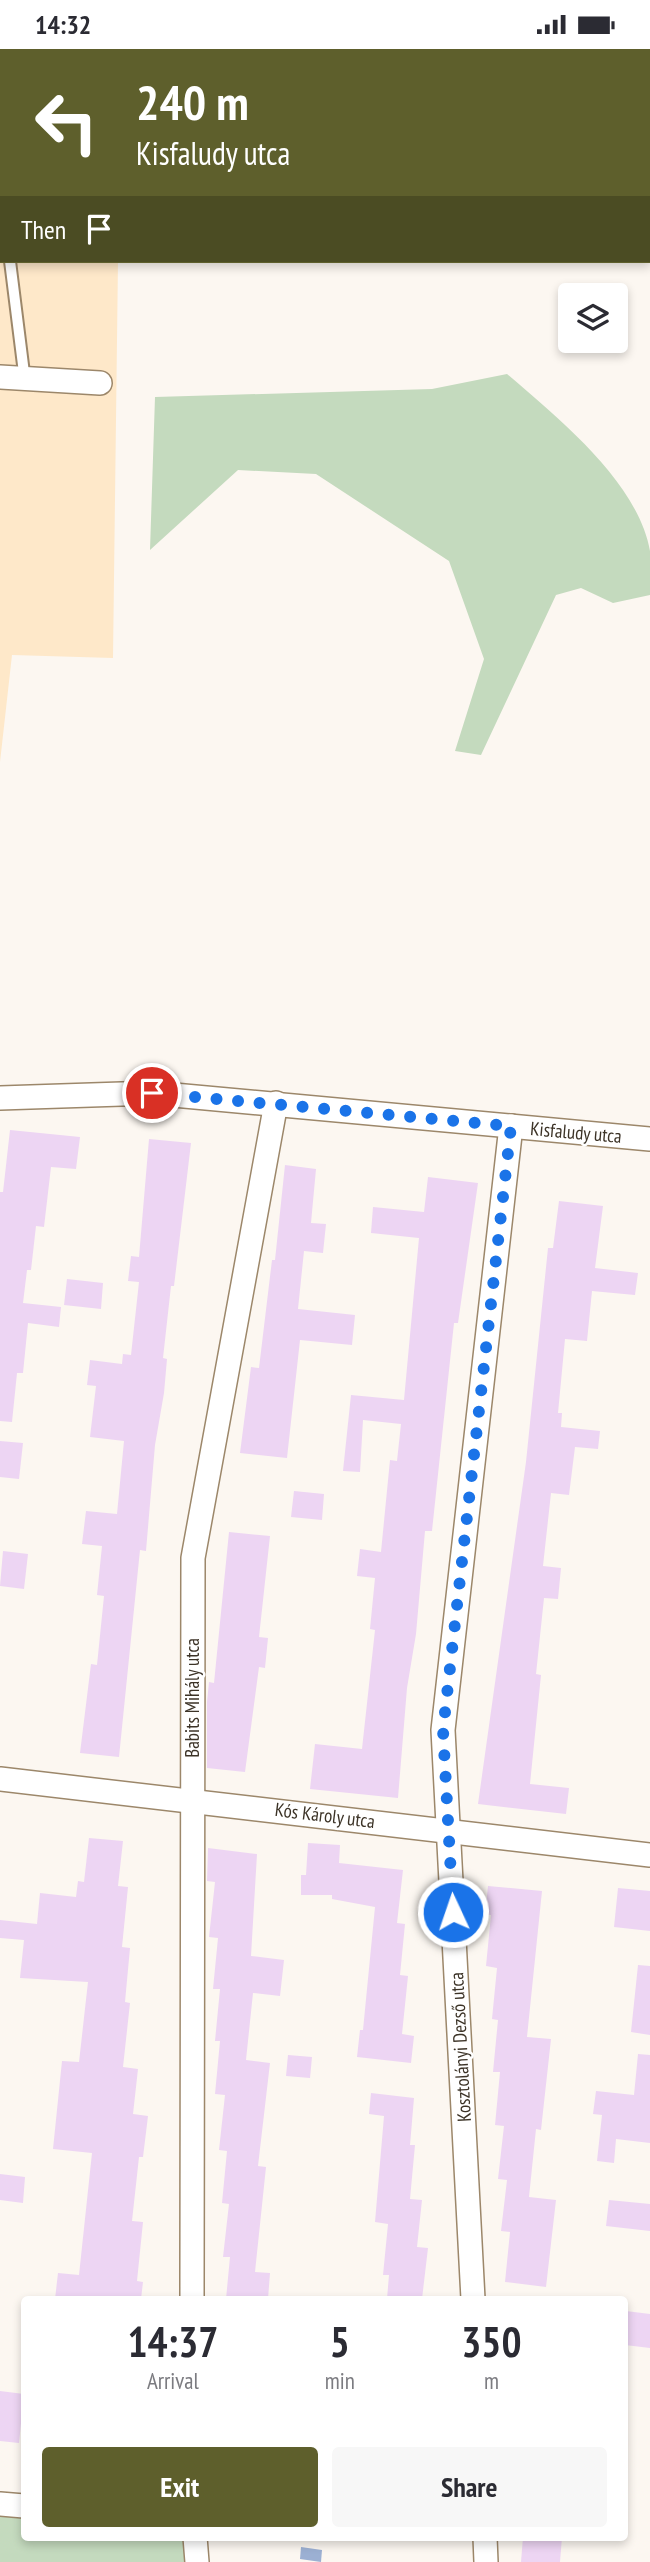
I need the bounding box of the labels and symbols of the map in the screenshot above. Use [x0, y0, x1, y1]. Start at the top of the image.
pin [122, 1063, 182, 1123]
street label: Kisfaludy utca [529, 1116, 623, 1148]
street label: Babits Mihály utca [180, 1638, 204, 1758]
street label: Kós Károly utca [274, 1797, 376, 1833]
position arrow [416, 1875, 490, 1949]
street label: Kosztolányi Dezső utca [444, 1972, 476, 2122]

